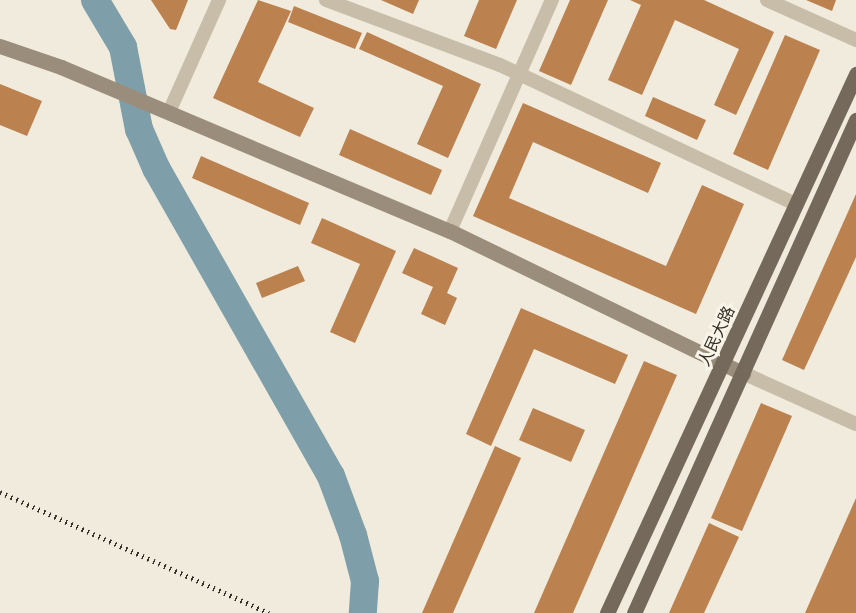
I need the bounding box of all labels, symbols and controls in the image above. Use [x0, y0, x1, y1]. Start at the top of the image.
street label: 人民大路 [694, 303, 738, 369]

